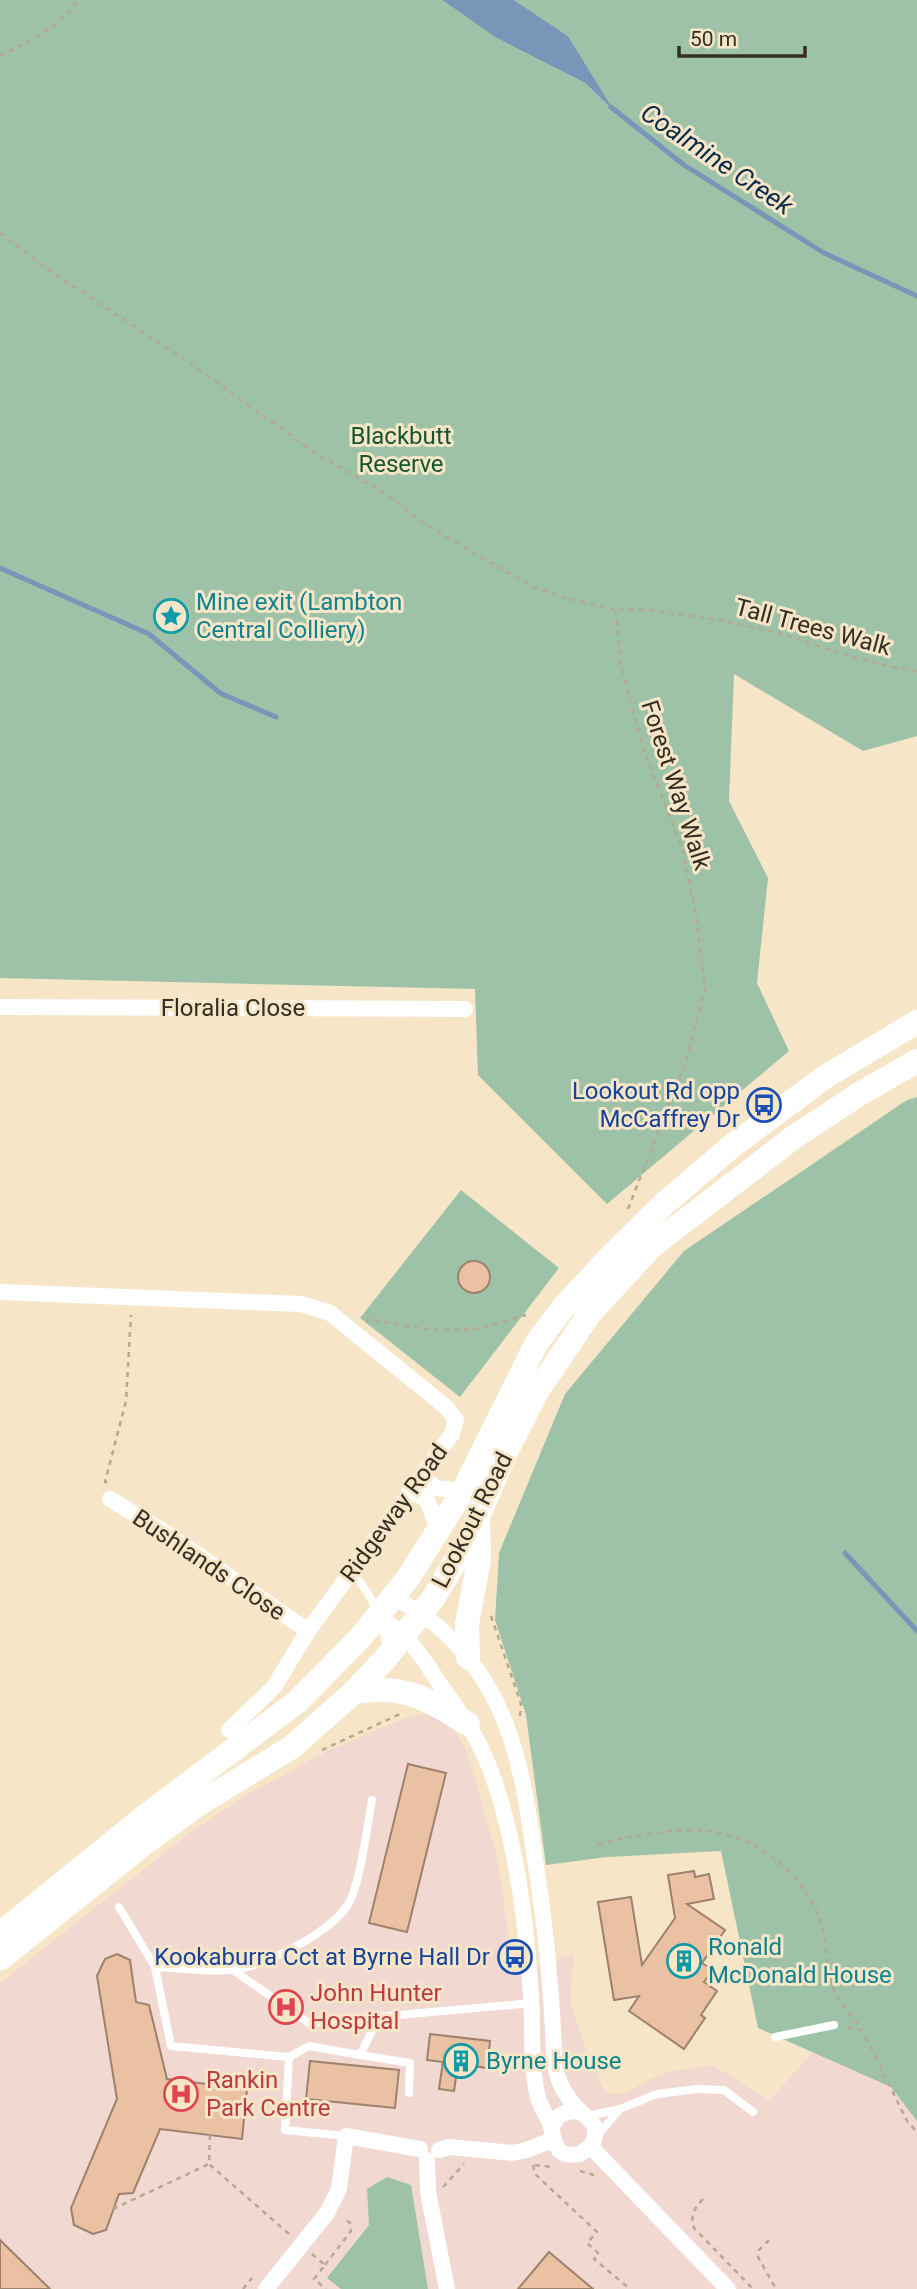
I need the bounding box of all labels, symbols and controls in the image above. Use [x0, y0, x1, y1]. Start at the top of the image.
scale bar [679, 14, 805, 58]
text: 50 m [690, 27, 737, 51]
water label: Coalmine Creek [635, 97, 800, 222]
park label: Blackbutt Reserve [351, 422, 452, 478]
place label: Mine exit (Lambton Central Colliery) [196, 588, 402, 644]
street label: Tall Trees Walk [732, 593, 895, 661]
place icon: Mine exit (Lambton Central Colliery) [152, 597, 190, 635]
street label: Forest Way Walk [635, 697, 717, 874]
street label: Floralia Close [161, 994, 305, 1022]
place label: Lookout Rd opp McCaffrey Dr [572, 1077, 740, 1133]
bus stop icon: Lookout Rd opp McCaffrey Dr [745, 1086, 783, 1124]
street label: Ridgeway Road [335, 1439, 453, 1587]
street label: Lookout Road [426, 1448, 518, 1592]
street label: Bushlands Close [127, 1504, 291, 1626]
place label: Ronald McDonald House [708, 1933, 892, 1989]
bus stop icon: Kookaburra Cct at Byrne Hall Dr [496, 1938, 534, 1976]
building icon: Ronald McDonald House [665, 1942, 703, 1980]
place label: Kookaburra Cct at Byrne Hall Dr [154, 1943, 490, 1971]
place label: John Hunter Hospital [310, 1979, 442, 2035]
hospital icon: John Hunter Hospital [267, 1988, 305, 2026]
building icon: Byrne House [442, 2042, 480, 2080]
place label: Byrne House [486, 2047, 622, 2075]
place label: Rankin Park Centre [206, 2066, 330, 2122]
hospital icon: Rankin Park Centre [162, 2075, 200, 2113]

